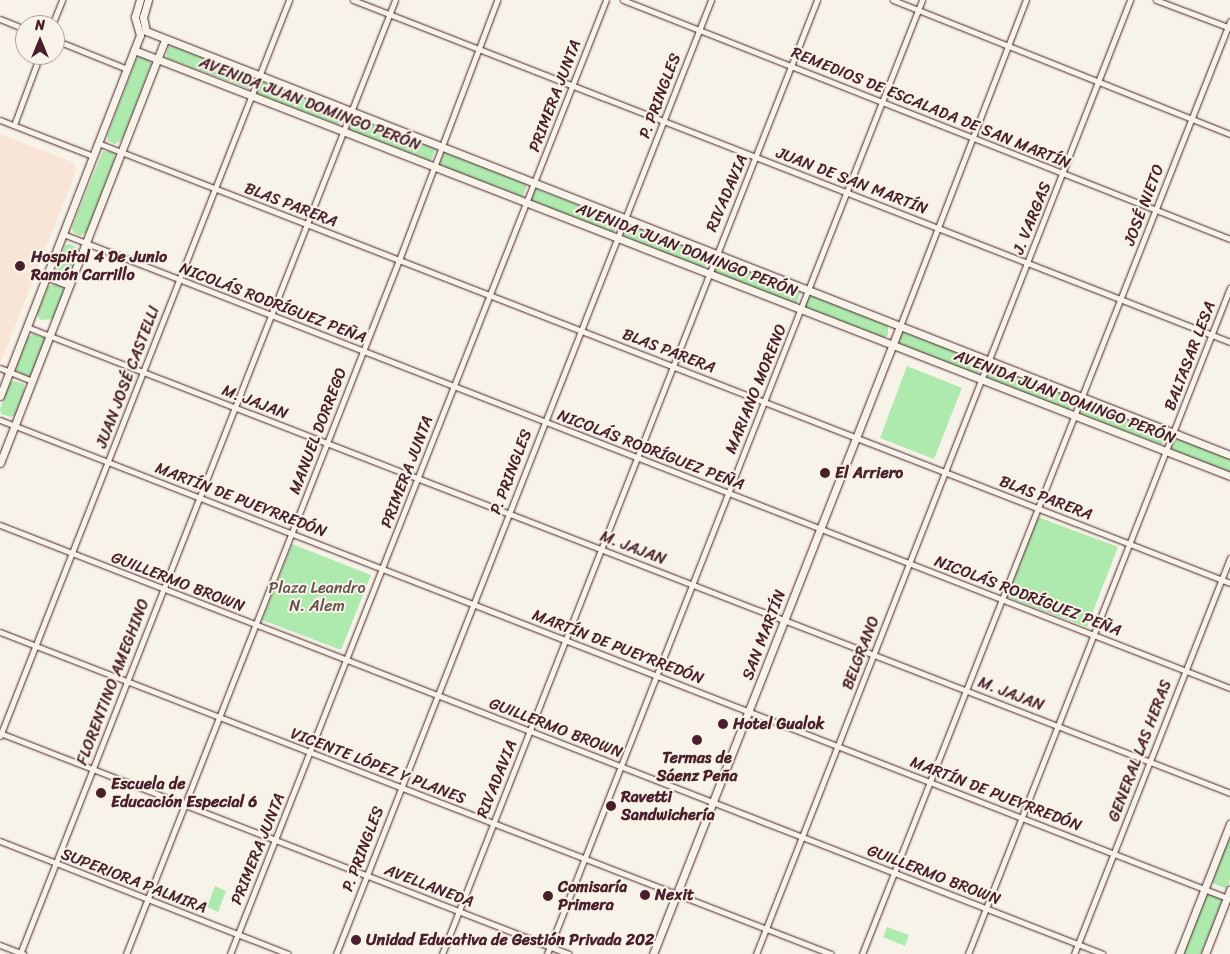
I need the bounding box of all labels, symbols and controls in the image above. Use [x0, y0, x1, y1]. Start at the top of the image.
text: N [35, 13, 45, 38]
north arrow [15, 15, 65, 65]
street label: PRIMERA JUNTA [525, 38, 585, 154]
street label: REMEDIOS DE ESCALADA DE SAN MARTÍN [788, 43, 1074, 173]
street label: P. PRINGLES [635, 51, 685, 141]
street label: AVENIDA JUAN DOMINGO PERÓN [196, 53, 424, 155]
street label: JUAN DE SAN MARTÍN [774, 143, 930, 219]
street label: RIVADAVIA [702, 151, 752, 235]
street label: JOSÉ NIETO [1120, 161, 1168, 249]
street label: BLAS PARERA [242, 178, 340, 232]
street label: J. VARGAS [1009, 180, 1055, 256]
street label: AVENIDA JUAN DOMINGO PERÓN [573, 199, 801, 301]
place label: Hospital 4 De Junio Ramón Carrillo [31, 247, 167, 285]
marker: Hospital 4 De Junio Ramón Carrillo [13, 259, 27, 273]
street label: NICOLÁS RODRÍGUEZ PEÑA [177, 259, 369, 347]
street label: BALTASAR LESA [1160, 299, 1220, 413]
street label: JUAN JOSÉ CASTELLI [92, 303, 164, 451]
street label: MARIANO MORENO [721, 321, 791, 457]
street label: BLAS PARERA [620, 324, 718, 378]
street label: AVENIDA JUAN DOMINGO PERÓN [951, 346, 1179, 448]
street label: MANUEL DORREGO [285, 365, 351, 497]
street label: M. JAJAN [219, 381, 291, 423]
street label: NICOLÁS RODRÍGUEZ PEÑA [555, 406, 747, 494]
street label: PRIMERA JUNTA [377, 414, 437, 530]
street label: P. PRINGLES [486, 427, 536, 517]
street label: MARTÍN DE PUEYRREDÓN [152, 458, 330, 542]
place label: El Arriero [835, 463, 903, 483]
marker: El Arriero [819, 467, 831, 479]
street label: BLAS PARERA [997, 471, 1095, 525]
street label: M. JAJAN [597, 527, 669, 569]
street label: GUILLERMO BROWN [109, 548, 247, 616]
street label: NICOLÁS RODRÍGUEZ PEÑA [932, 552, 1124, 640]
park label: Plaza Leandro N. Alem [268, 578, 366, 616]
street label: SAN MARTÍN [738, 587, 790, 683]
street label: FLORENTINO AMEGHINO [73, 597, 153, 767]
street label: MARTÍN DE PUEYRREDÓN [529, 605, 707, 689]
street label: BELGRANO [838, 613, 884, 693]
street label: M. JAJAN [975, 673, 1047, 715]
street label: GENERAL LAS HERAS [1104, 677, 1176, 825]
street label: GUILLERMO BROWN [487, 694, 625, 762]
place label: Hotel Gualok [733, 714, 824, 734]
marker: Hotel Gualok [717, 718, 729, 730]
street label: VICENTE LÓPEZ Y PLANES [287, 723, 469, 809]
marker: Termas de Sáenz Peña [691, 734, 703, 746]
street label: RIVADAVIA [473, 737, 521, 821]
place label: Termas de Sáenz Peña [656, 748, 738, 786]
street label: MARTÍN DE PUEYRREDÓN [907, 752, 1085, 836]
place label: Escuela de Educación Especial 6 [111, 774, 257, 812]
marker: Escuela de Educación Especial 6 [95, 787, 107, 799]
place label: Ravetti Sandwichería [621, 787, 715, 825]
street label: PRIMERA JUNTA [227, 791, 289, 907]
marker: Ravetti Sandwichería [605, 800, 617, 812]
street label: P. PRINGLES [338, 804, 388, 894]
street label: GUILLERMO BROWN [865, 841, 1003, 909]
street label: SUPERIORA PALMIRA [60, 845, 208, 917]
street label: AVELLANEDA [382, 860, 476, 912]
place label: Comisaría Primera [558, 877, 627, 915]
place label: Nexit [655, 885, 694, 905]
marker: Nexit [639, 889, 651, 901]
marker: Comisaría Primera [542, 890, 554, 902]
place label: Unidad Educativa de Gestión Privada 202 [366, 930, 655, 950]
marker: Unidad Educativa de Gestión Privada 202 [350, 934, 362, 946]

